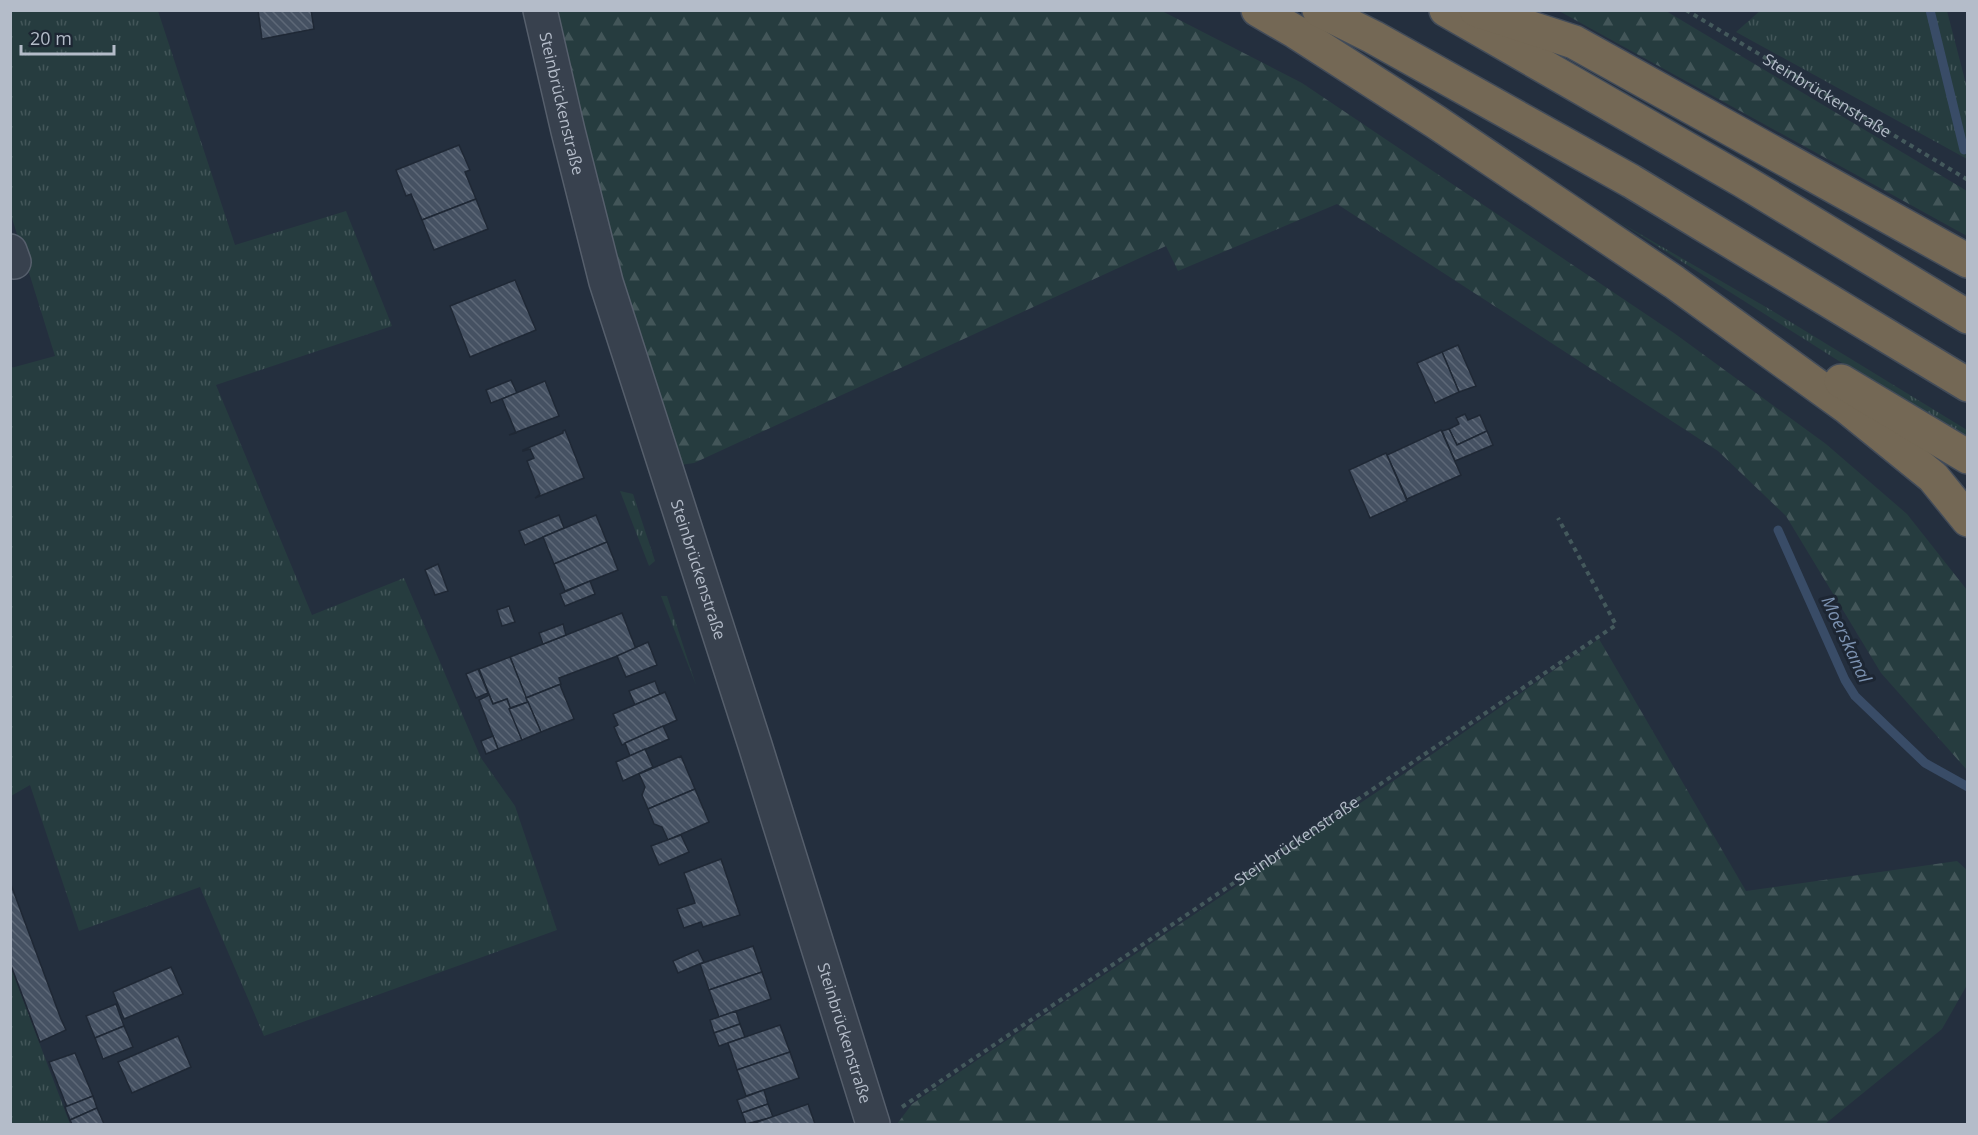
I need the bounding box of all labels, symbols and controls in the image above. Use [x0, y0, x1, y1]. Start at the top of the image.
scale bar [21, 18, 114, 56]
text: 20 m [30, 26, 72, 50]
street label: Steinbrückenstraße [534, 30, 590, 177]
street label: Steinbrückenstraße [1759, 48, 1896, 142]
street label: Steinbrückenstraße [666, 497, 731, 642]
water label: Moerskanal [1816, 592, 1878, 687]
street label: Steinbrückenstraße [1230, 791, 1363, 891]
street label: Steinbrückenstraße [812, 960, 877, 1106]

